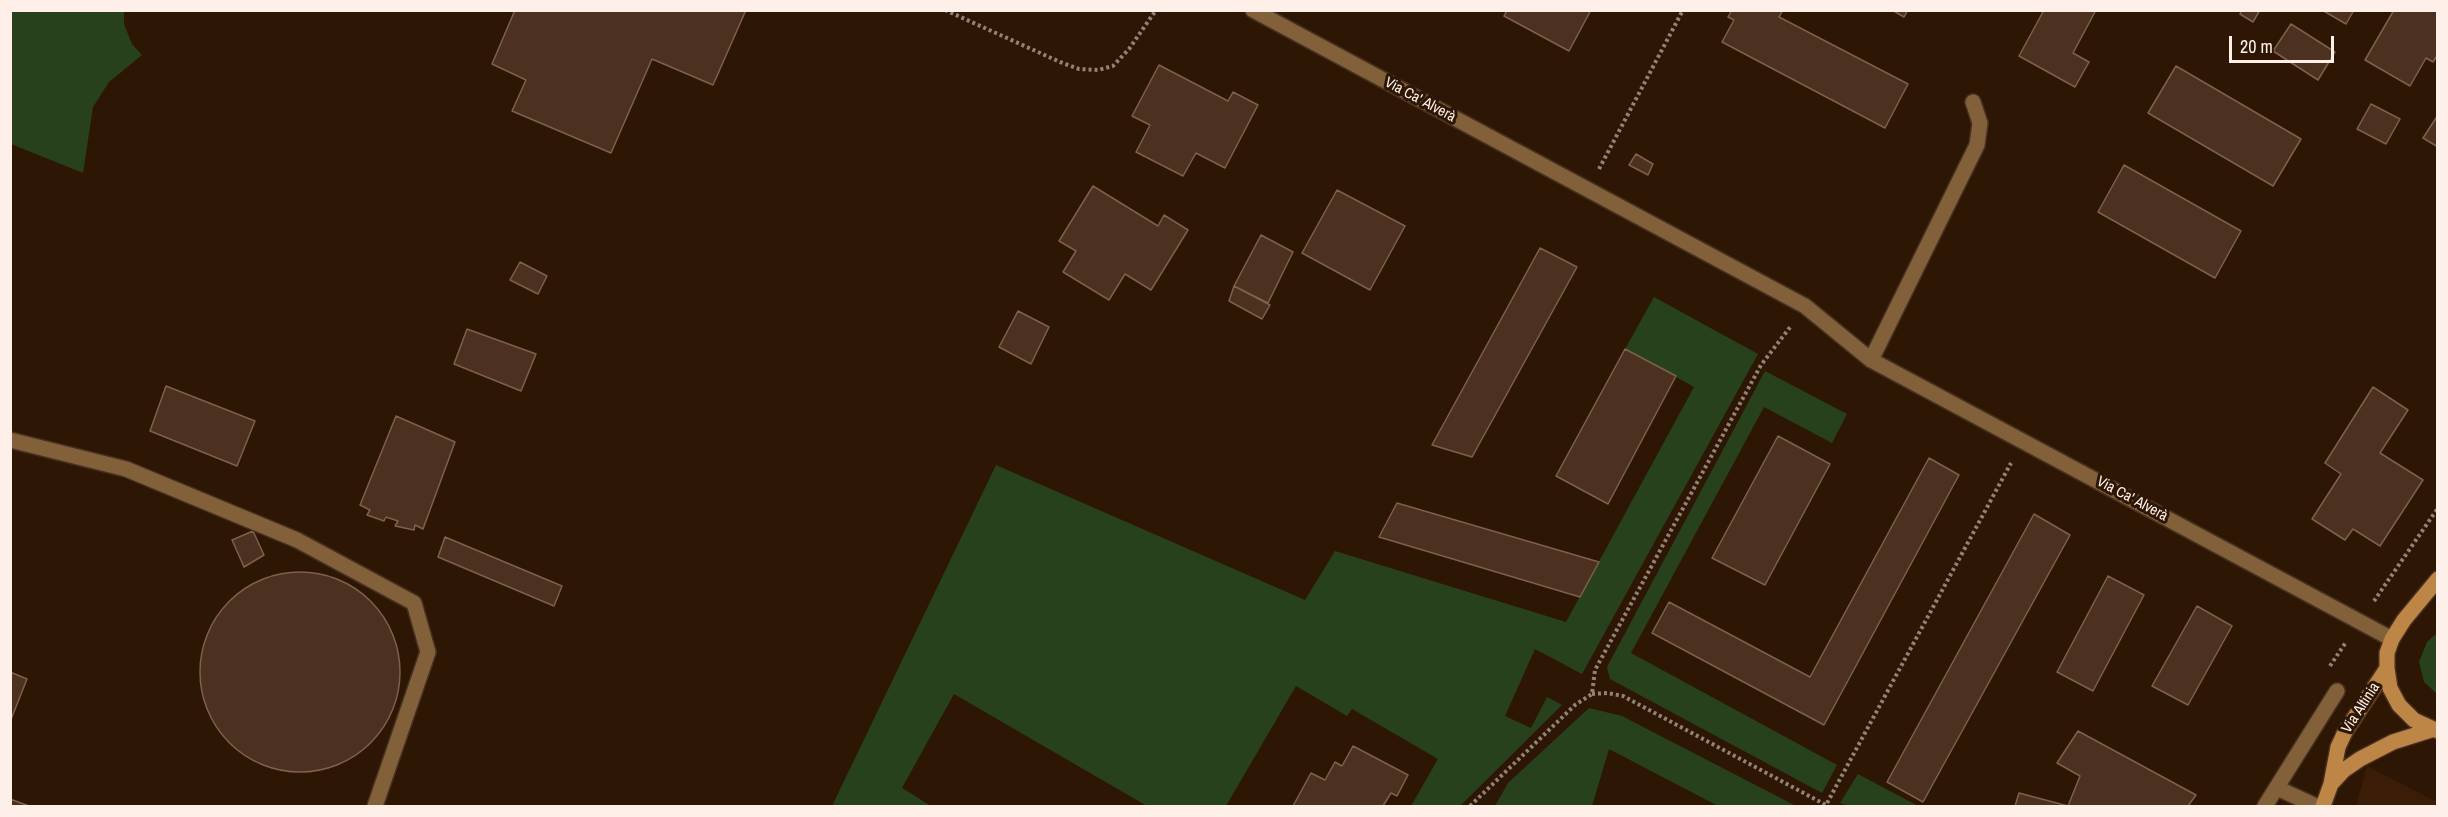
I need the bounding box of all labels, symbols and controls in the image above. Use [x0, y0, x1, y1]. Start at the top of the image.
scale bar [2232, 24, 2337, 62]
text: 20 m [2240, 34, 2273, 59]
street label: Via Ca' Alverà [1381, 74, 1459, 126]
street label: Via Ca' Alverà [2093, 473, 2171, 525]
street label: Via Altinia [2338, 679, 2384, 737]

